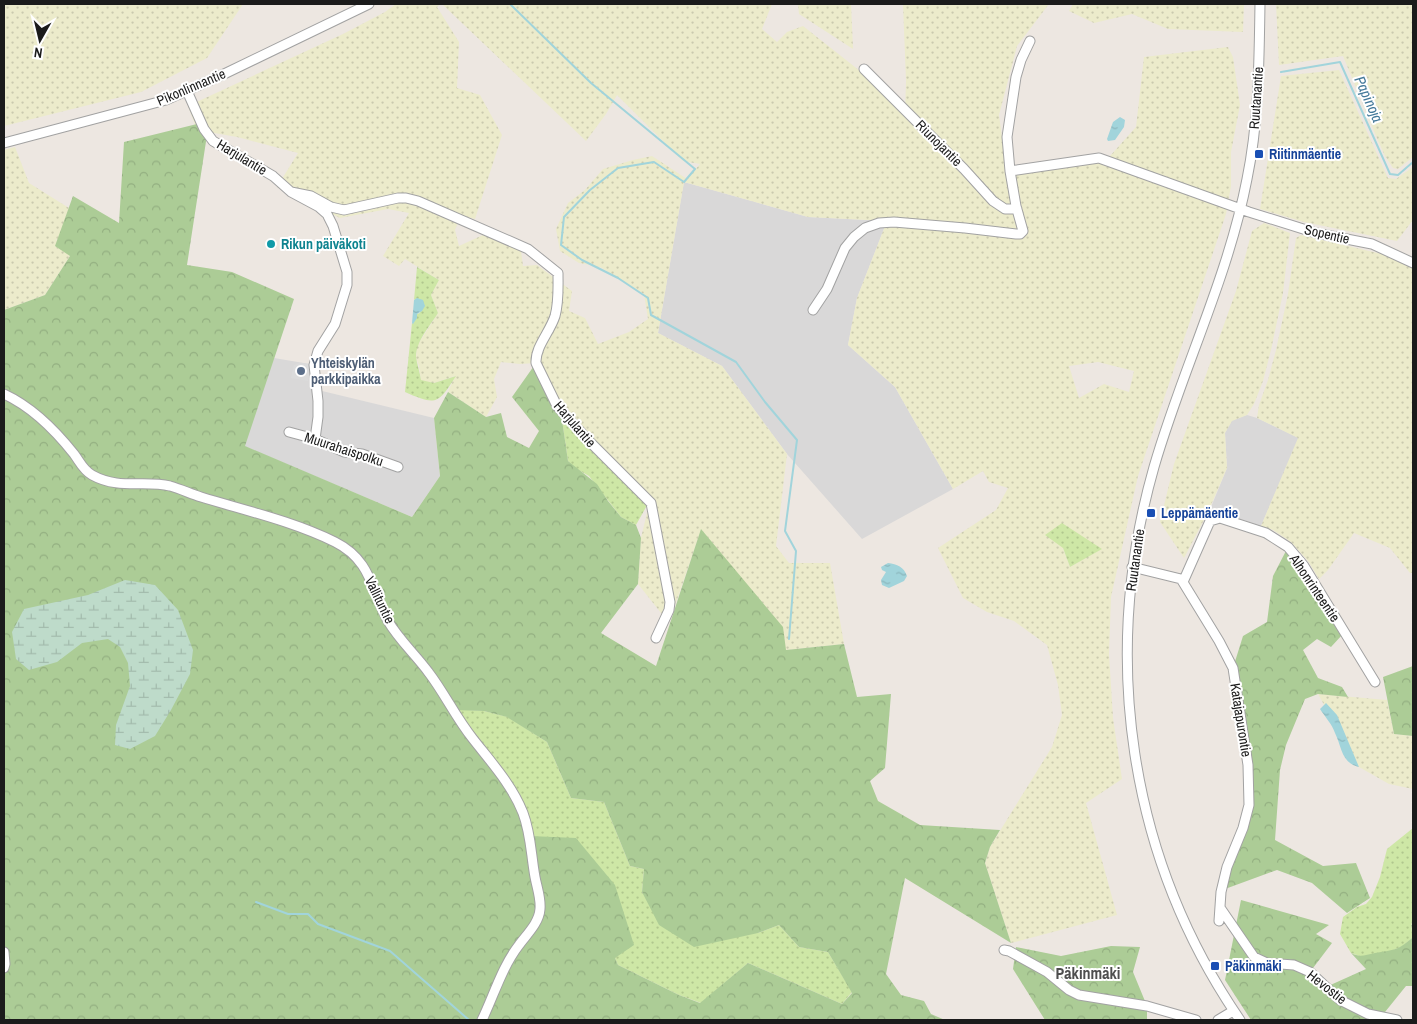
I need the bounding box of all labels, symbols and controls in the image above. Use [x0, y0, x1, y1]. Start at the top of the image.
north arrow [15, 15, 65, 65]
text: N [33, 43, 44, 62]
street label: Pikonlinnantie [154, 64, 228, 110]
street label: Ruutanantie [1245, 66, 1267, 130]
water label: Papinoja [1350, 73, 1389, 126]
street label: Riunojantie [912, 116, 966, 170]
street label: Harjulantie [214, 135, 270, 179]
place label: Riitinmäentie [1269, 145, 1341, 163]
marker: Riitinmäentie [1253, 148, 1265, 160]
street label: Sopentie [1303, 220, 1351, 248]
place label: Rikun päiväkoti [281, 235, 366, 253]
marker: Rikun päiväkoti [265, 238, 277, 250]
place label: Yhteiskylän parkkipaikka [311, 354, 381, 388]
marker: Yhteiskylän parkkipaikka [295, 365, 307, 377]
street label: Harjulantie [550, 397, 600, 451]
street label: Muurahaispolku [302, 428, 386, 470]
place label: Leppämäentie [1161, 504, 1238, 522]
marker: Leppämäentie [1145, 507, 1157, 519]
street label: Ruutanantie [1122, 528, 1148, 592]
street label: Alhonrinteentie [1285, 550, 1344, 625]
street label: Vallituntie [361, 573, 399, 627]
street label: Katajapurontie [1226, 682, 1256, 758]
place label: Päkinmäki [1225, 957, 1282, 975]
marker: Päkinmäki [1209, 960, 1221, 972]
district label: Päkinmäki [1056, 962, 1120, 984]
street label: Hevostie [1304, 966, 1350, 1008]

